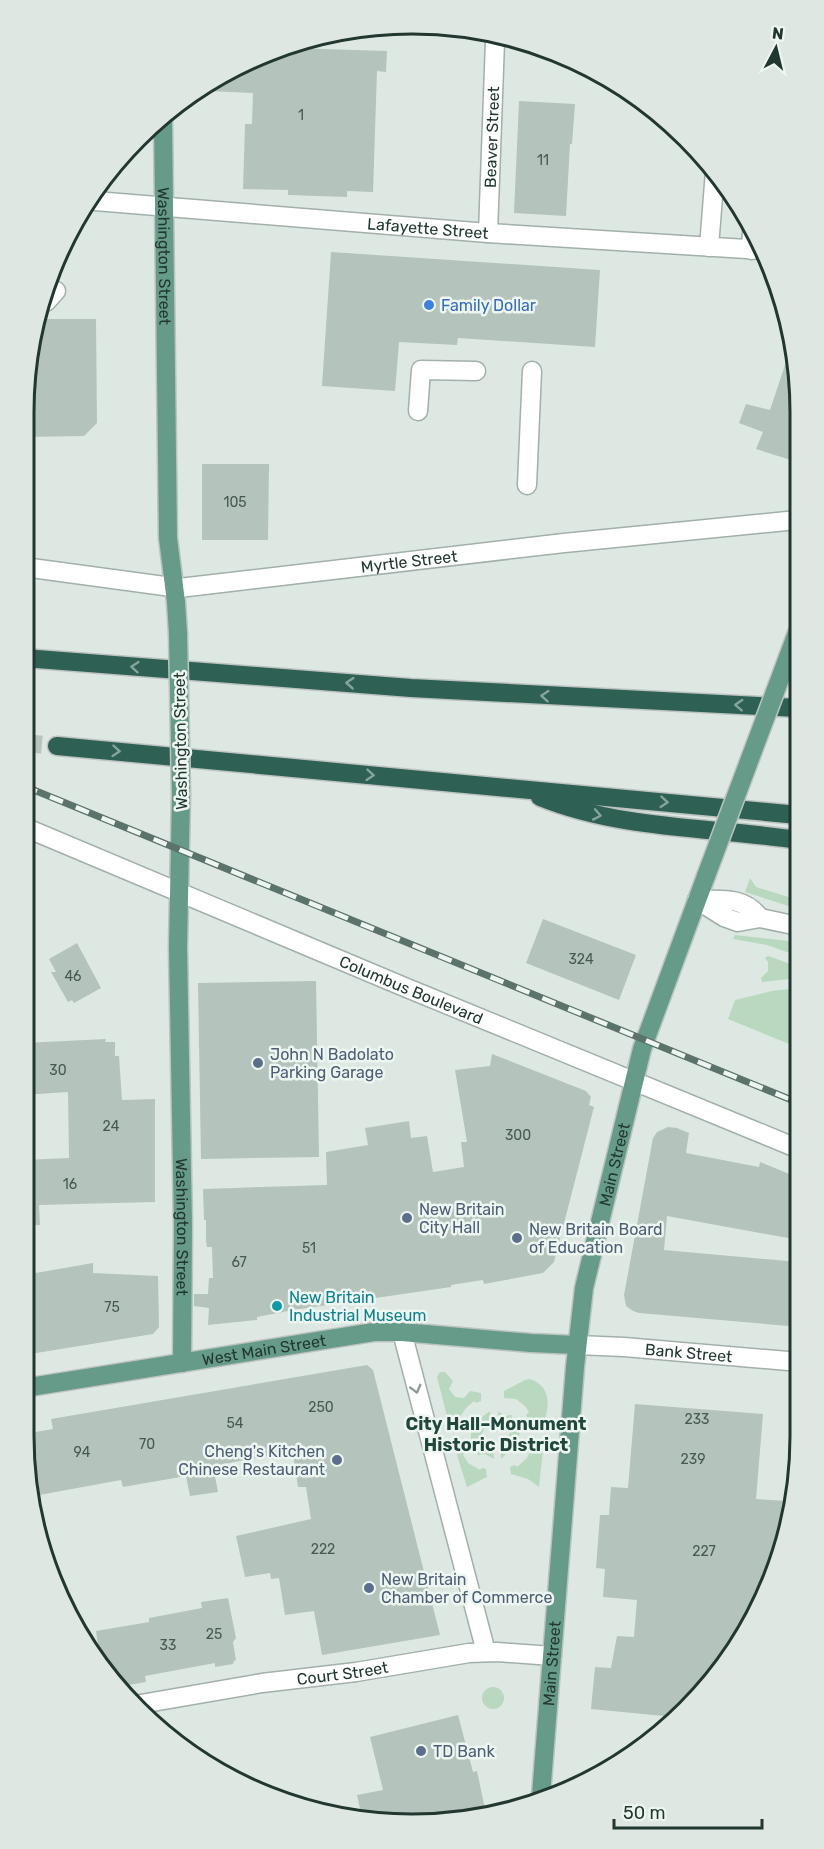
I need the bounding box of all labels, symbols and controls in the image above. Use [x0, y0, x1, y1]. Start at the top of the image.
north arrow [746, 18, 806, 78]
text: N [771, 23, 785, 44]
street label: Beaver Street [481, 86, 503, 188]
house number: 1 [298, 107, 304, 124]
house number: 11 [537, 152, 549, 169]
street label: Washington Street [154, 187, 174, 325]
street label: Lafayette Street [366, 214, 489, 243]
place label: Family Dollar [441, 296, 536, 315]
marker: Family Dollar [422, 298, 436, 312]
house number: 105 [223, 494, 247, 511]
street label: Myrtle Street [360, 547, 458, 577]
one-way arrow [130, 661, 139, 674]
street label: Washington Street [170, 672, 191, 810]
one-way arrow [345, 677, 354, 690]
one-way arrow [540, 689, 549, 702]
one-way arrow [735, 699, 744, 712]
one-way arrow [111, 744, 120, 757]
one-way arrow [365, 768, 374, 781]
one-way arrow [660, 795, 669, 808]
one-way arrow [592, 808, 602, 821]
house number: 324 [568, 951, 594, 968]
street label: Columbus Boulevard [336, 952, 486, 1028]
house number: 46 [64, 968, 82, 985]
place label: John N Badolato Parking Garage [270, 1045, 394, 1082]
marker: John N Badolato Parking Garage [251, 1056, 265, 1070]
house number: 30 [49, 1062, 67, 1079]
house number: 24 [103, 1118, 120, 1135]
street label: Main Street [595, 1121, 634, 1208]
house number: 300 [505, 1127, 531, 1144]
street label: Washington Street [172, 1158, 192, 1296]
house number: 16 [63, 1176, 77, 1193]
place label: New Britain City Hall [419, 1200, 505, 1237]
marker: New Britain City Hall [400, 1211, 414, 1225]
place label: New Britain Board of Education [529, 1220, 663, 1257]
marker: New Britain Board of Education [510, 1231, 524, 1245]
house number: 51 [302, 1240, 316, 1257]
house number: 67 [231, 1254, 247, 1271]
place label: New Britain Industrial Museum [289, 1288, 427, 1325]
house number: 75 [104, 1299, 120, 1316]
marker: New Britain Industrial Museum [270, 1299, 284, 1313]
street label: West Main Street [201, 1331, 327, 1369]
street label: Bank Street [644, 1340, 733, 1366]
one-way arrow [409, 1383, 422, 1393]
house number: 250 [308, 1399, 334, 1416]
house number: 233 [684, 1411, 710, 1428]
district label: City Hall–Monument Historic District [406, 1413, 586, 1456]
house number: 54 [226, 1415, 244, 1432]
house number: 70 [139, 1436, 155, 1453]
place label: Cheng's Kitchen Chinese Restaurant [178, 1442, 325, 1479]
house number: 94 [74, 1444, 91, 1461]
house number: 239 [681, 1451, 705, 1468]
marker: Cheng's Kitchen Chinese Restaurant [330, 1453, 344, 1467]
house number: 222 [311, 1541, 335, 1558]
house number: 227 [692, 1543, 716, 1560]
place label: New Britain Chamber of Commerce [381, 1570, 552, 1607]
marker: New Britain Chamber of Commerce [362, 1581, 376, 1595]
street label: Main Street [539, 1620, 565, 1707]
house number: 25 [206, 1626, 222, 1643]
house number: 33 [160, 1637, 176, 1654]
street label: Court Street [296, 1658, 390, 1689]
place label: TD Bank [433, 1742, 495, 1761]
marker: TD Bank [414, 1744, 428, 1758]
scale bar [614, 1792, 762, 1830]
text: 50 m [623, 1802, 666, 1824]

